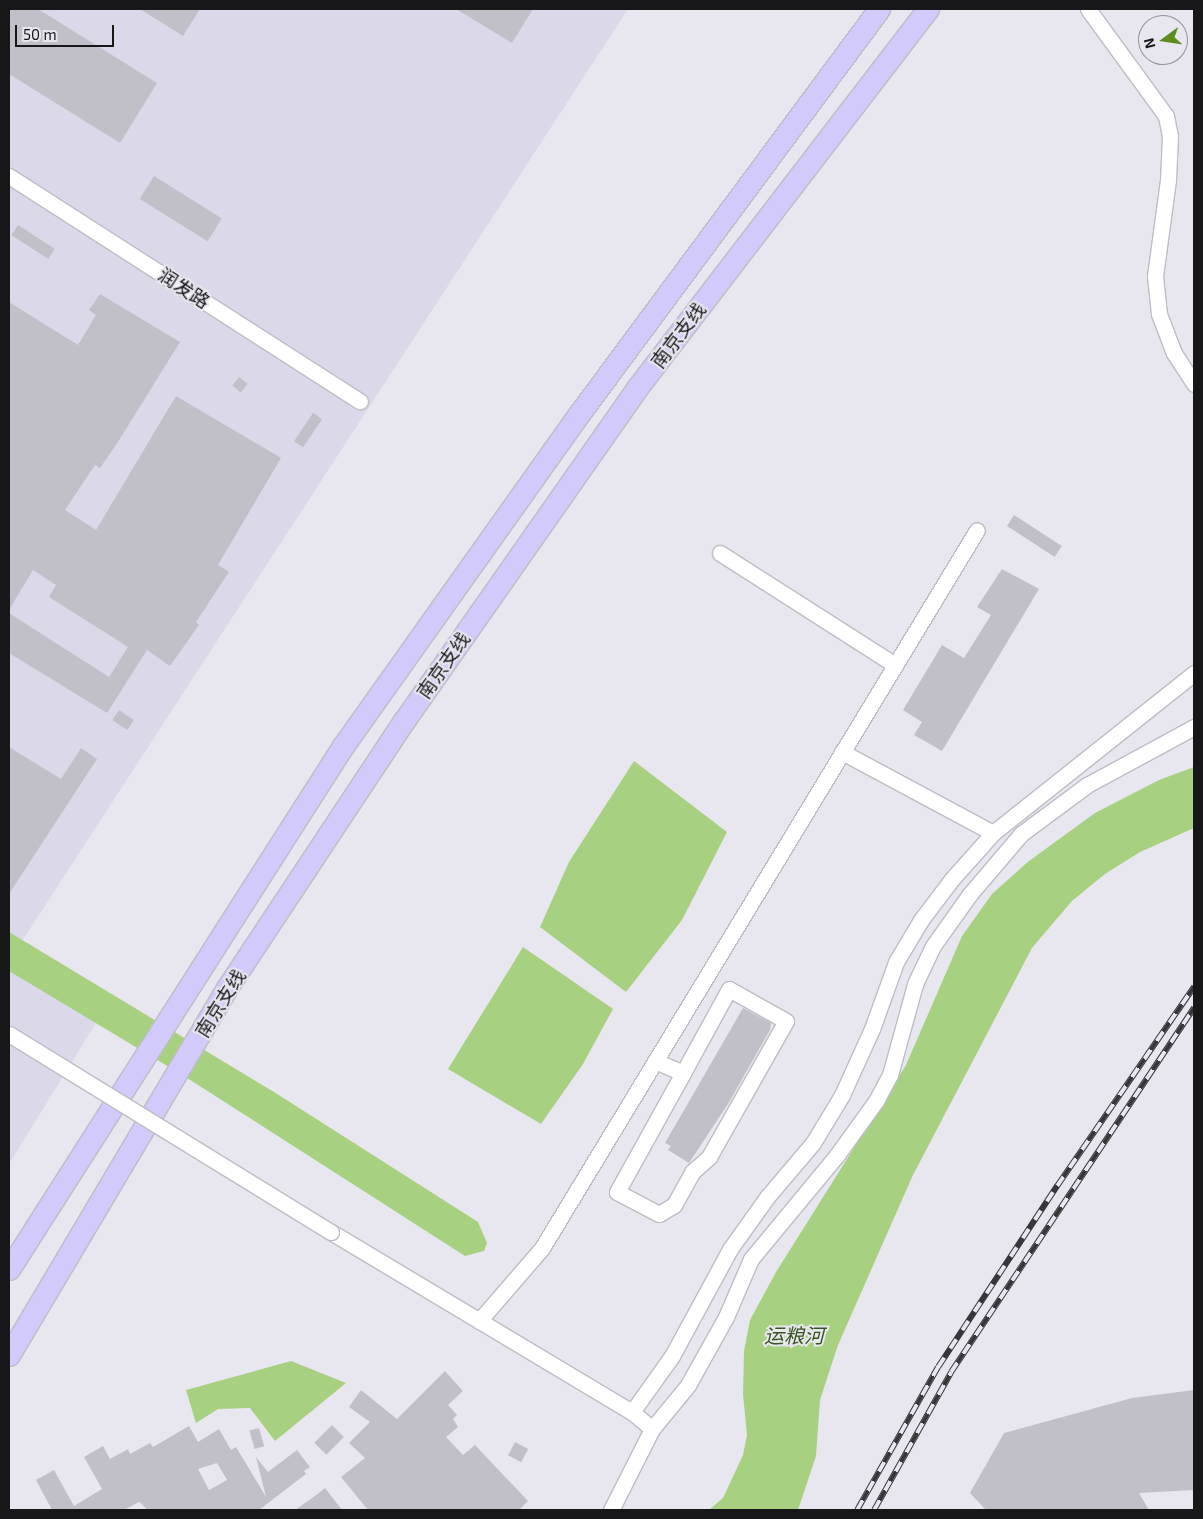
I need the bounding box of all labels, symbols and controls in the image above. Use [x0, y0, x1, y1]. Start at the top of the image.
scale bar [18, 15, 116, 47]
north arrow [1138, 15, 1188, 65]
text: 50 m [23, 25, 57, 43]
text: N [1139, 37, 1158, 50]
street label: 润发路 [154, 263, 214, 313]
street label: 南京支线 [646, 298, 710, 372]
street label: 南京支线 [412, 627, 474, 703]
street label: 南京支线 [190, 965, 250, 1041]
water label: 运粮河 [764, 1323, 824, 1347]

